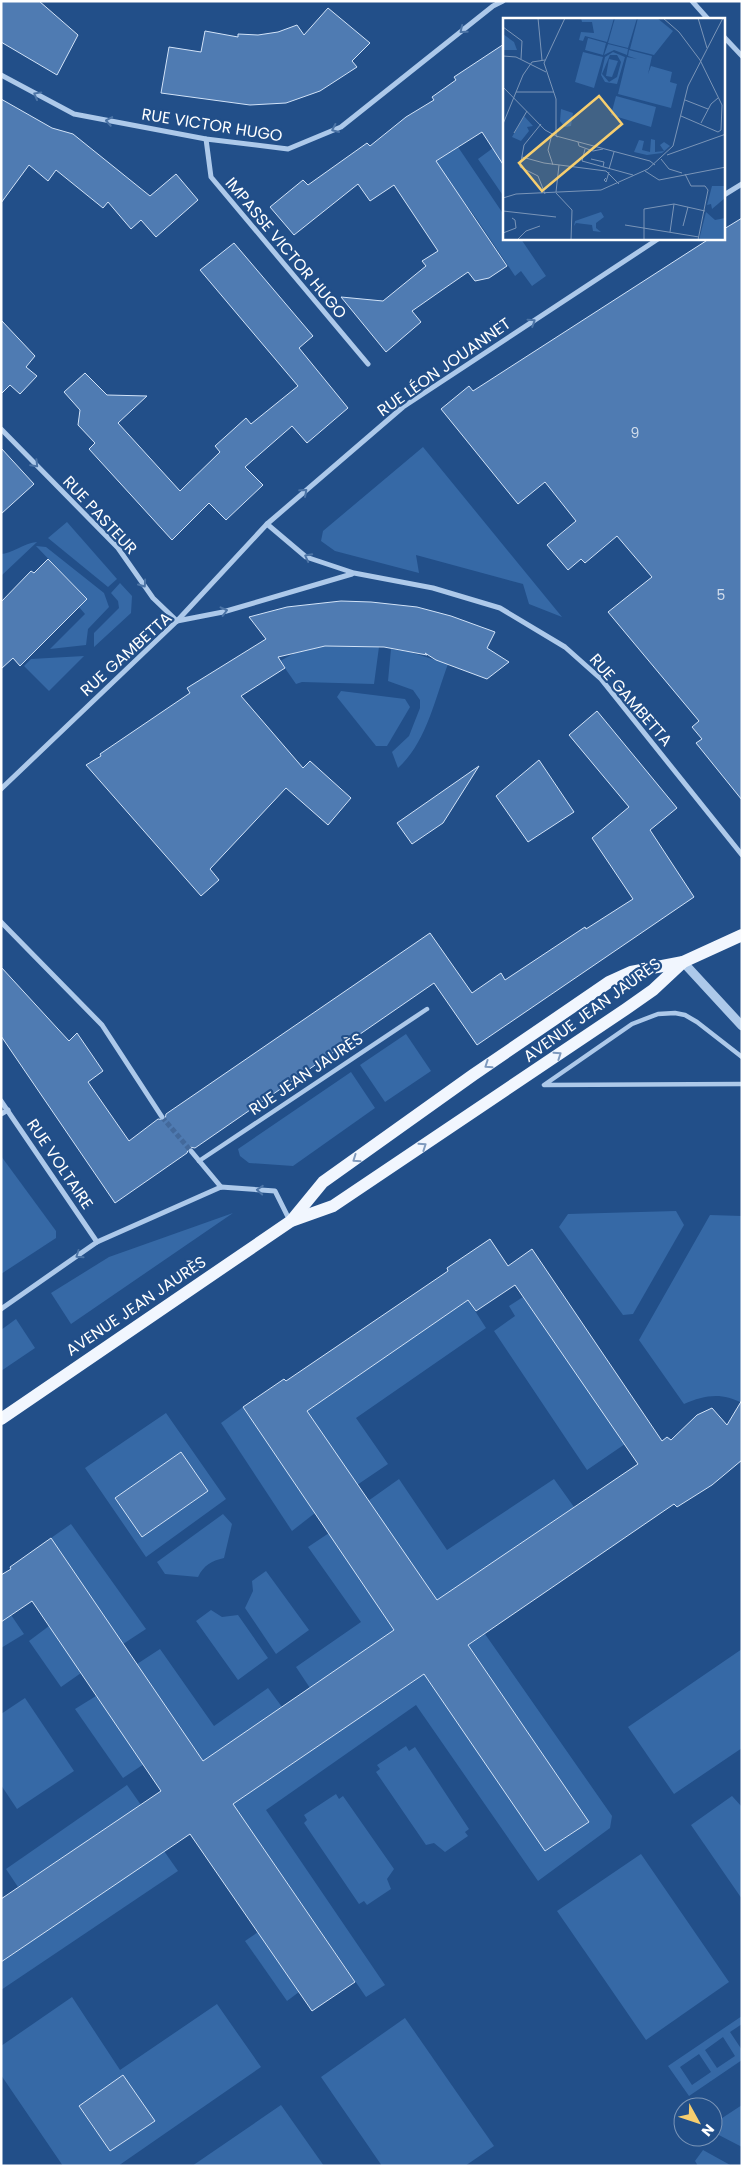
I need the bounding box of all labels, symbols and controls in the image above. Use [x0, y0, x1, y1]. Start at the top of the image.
inset map [503, 18, 726, 240]
one-way arrow [460, 24, 469, 33]
one-way arrow [34, 91, 43, 101]
street label: RUE VICTOR HUGO [140, 103, 284, 147]
one-way arrow [105, 116, 114, 127]
one-way arrow [331, 123, 340, 133]
street label: IMPASSE VICTOR HUGO [220, 172, 352, 324]
street label: RUE LÉON JOUANNET [373, 312, 516, 422]
one-way arrow [526, 318, 535, 328]
house number: 9 [631, 423, 639, 443]
one-way arrow [29, 458, 38, 467]
street label: RUE PASTEUR [58, 471, 142, 559]
one-way arrow [299, 489, 308, 498]
one-way arrow [305, 553, 314, 563]
one-way arrow [137, 579, 146, 588]
house number: 5 [717, 585, 725, 605]
street label: RUE GAMBETTA [75, 606, 177, 701]
one-way arrow [220, 606, 229, 617]
street label: RUE GAMBETTA [584, 649, 678, 752]
street label: AVENUE JEAN JAURÈS [519, 952, 665, 1068]
street label: RUE JEAN JAURÈS [244, 1027, 368, 1121]
one-way arrow [552, 1052, 562, 1061]
one-way arrow [485, 1059, 494, 1068]
street label: RUE VOLTAIRE [21, 1114, 99, 1214]
one-way arrow [418, 1142, 427, 1152]
one-way arrow [352, 1153, 362, 1162]
one-way arrow [256, 1184, 264, 1195]
one-way arrow [75, 1249, 85, 1258]
street label: AVENUE JEAN JAURÈS [61, 1250, 211, 1362]
north arrow [673, 2097, 723, 2147]
text: N [697, 2120, 719, 2141]

